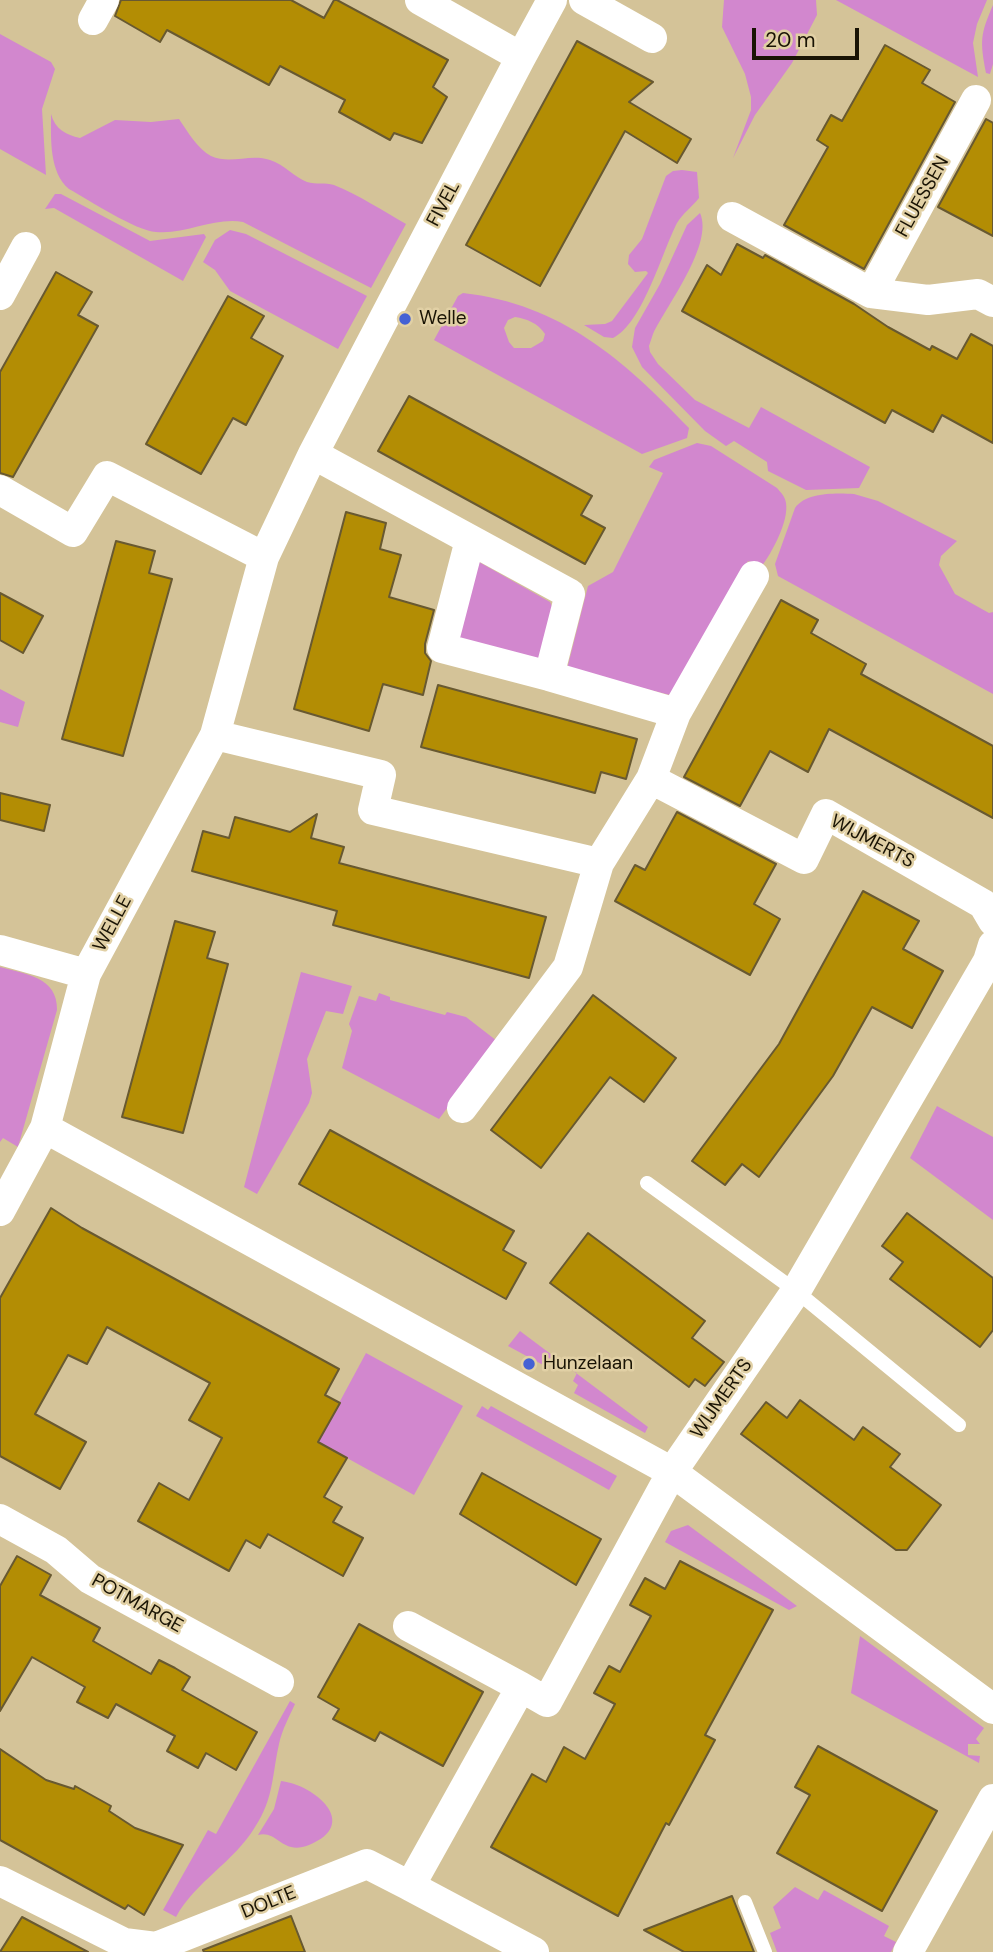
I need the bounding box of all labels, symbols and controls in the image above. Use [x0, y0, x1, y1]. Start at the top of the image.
scale bar [755, 14, 862, 58]
text: 20 m [765, 26, 816, 54]
street label: FLUESSEN [892, 153, 954, 241]
street label: FIVEL [423, 177, 465, 231]
place label: Welle [419, 308, 466, 330]
marker: Welle [397, 311, 413, 327]
street label: WIJMERTS [826, 810, 918, 874]
street label: WELLE [89, 892, 137, 956]
place label: Hunzelaan [543, 1353, 633, 1375]
street label: WIJMERTS [686, 1355, 758, 1443]
marker: Hunzelaan [521, 1356, 537, 1372]
street label: POTMARGE [87, 1570, 187, 1638]
street label: DOLTE [238, 1882, 300, 1924]

